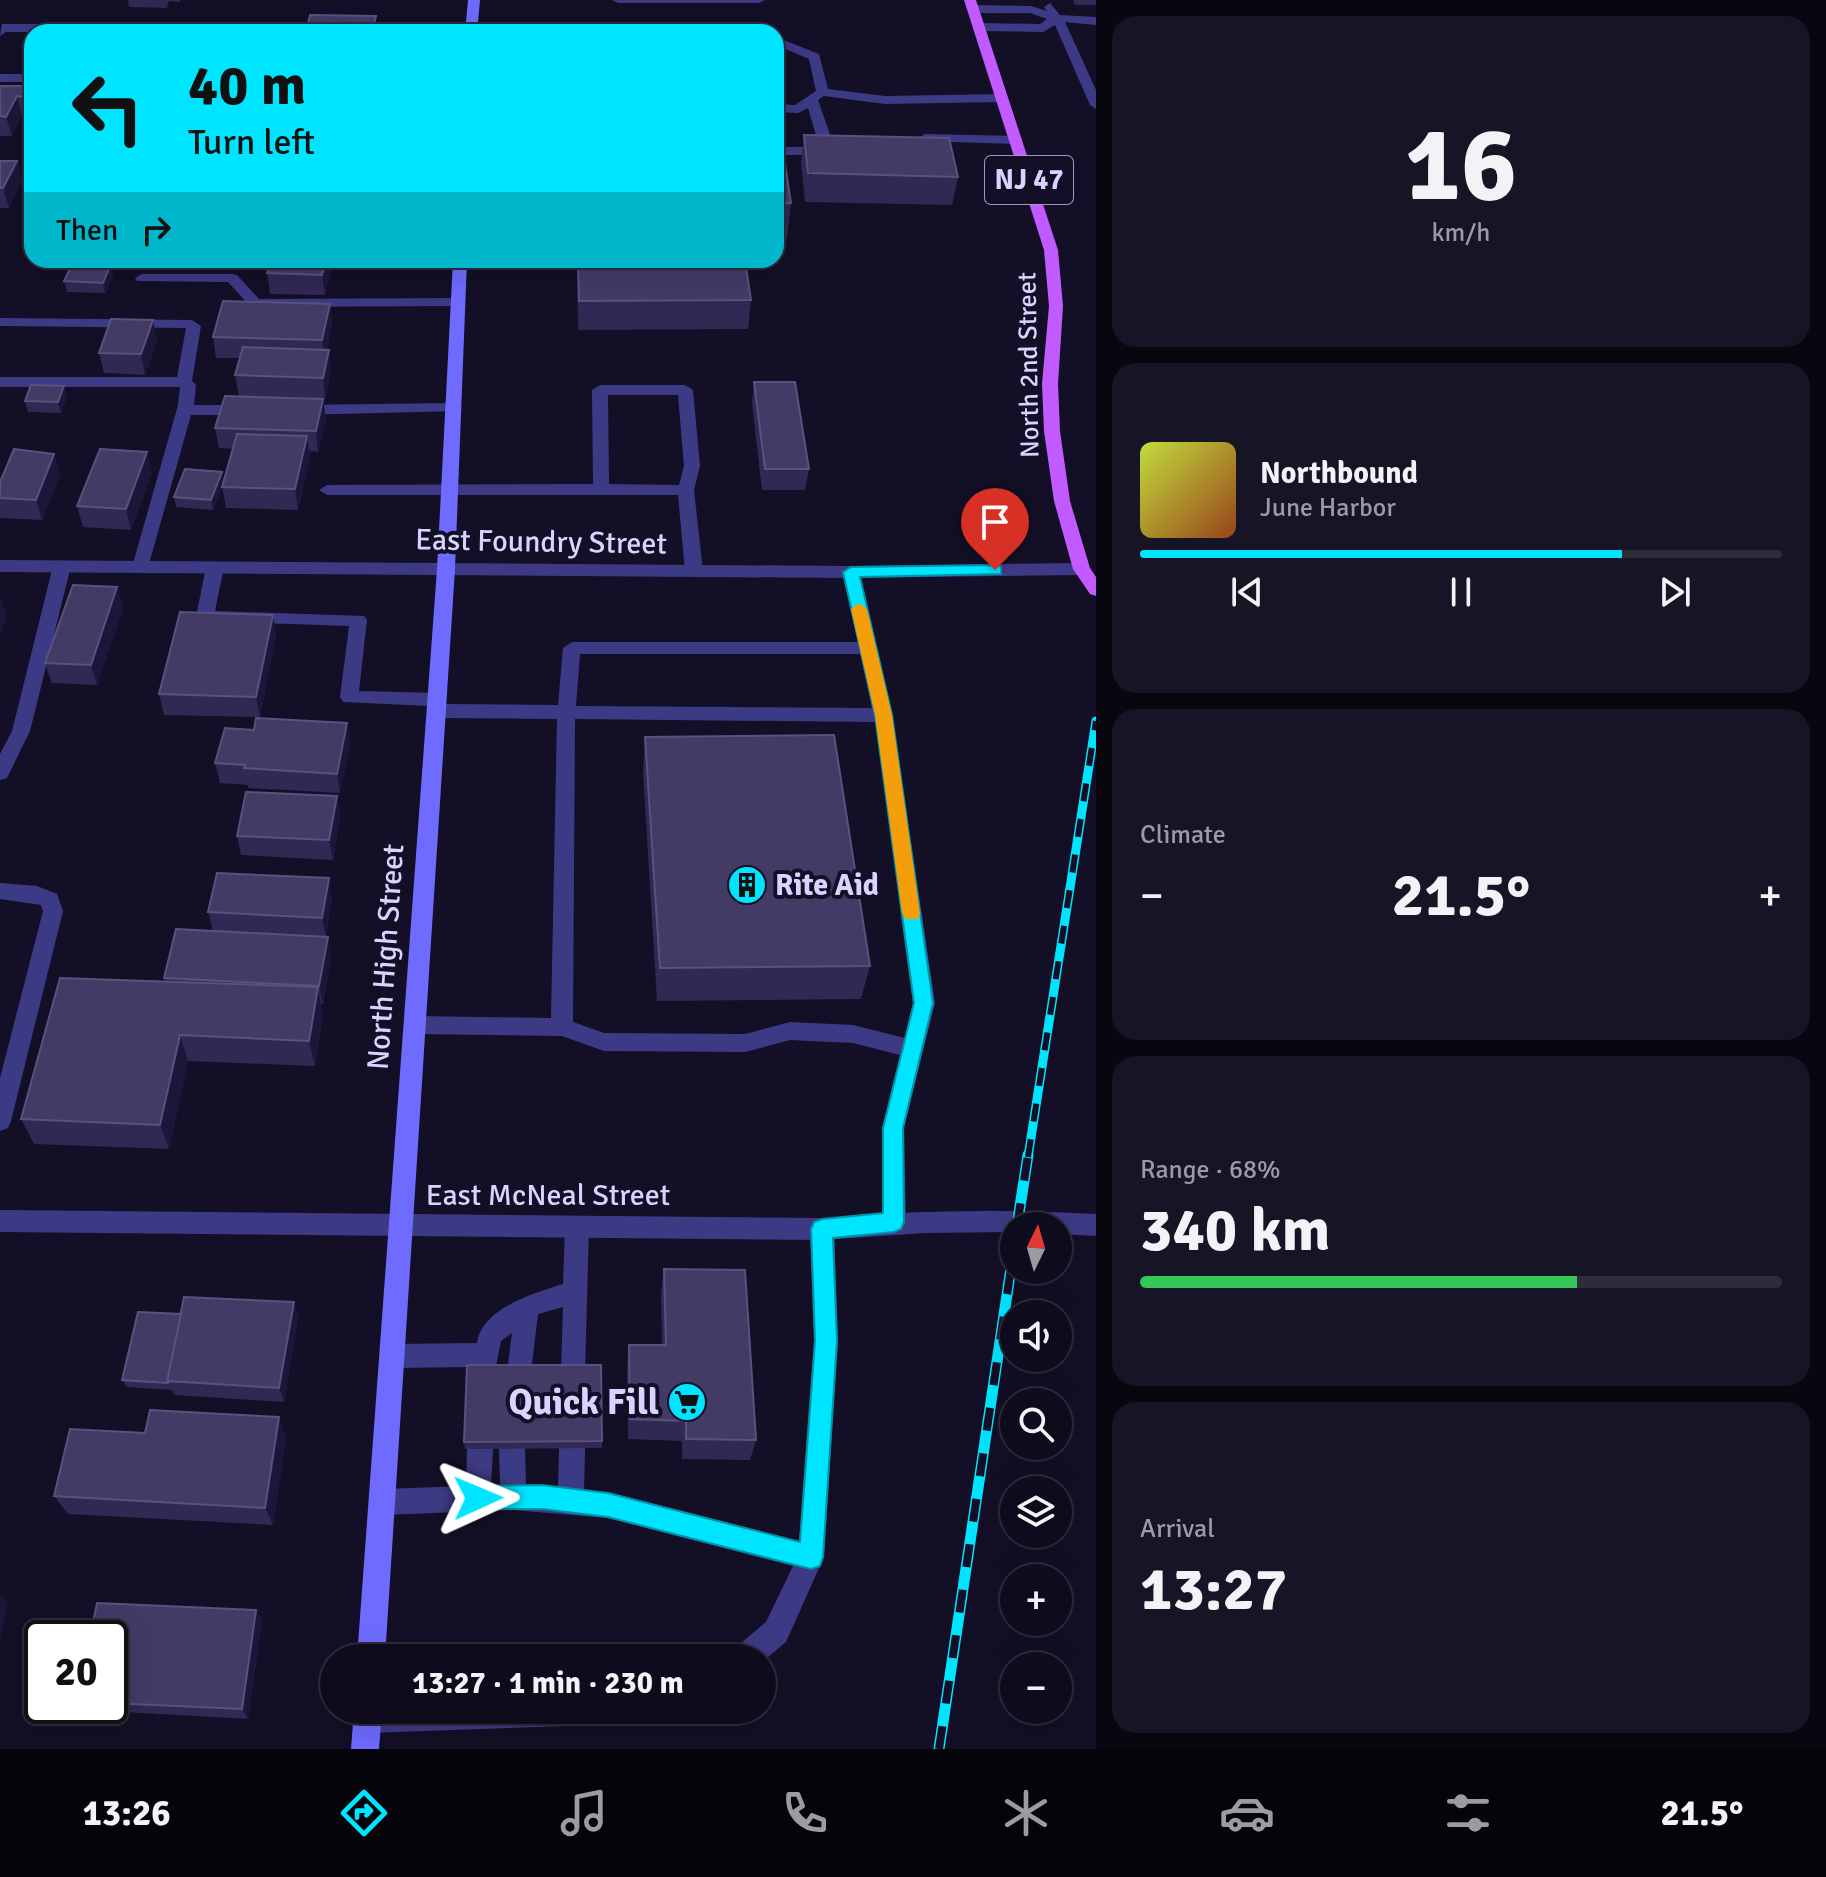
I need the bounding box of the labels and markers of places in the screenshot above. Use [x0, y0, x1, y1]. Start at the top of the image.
pin [961, 488, 1029, 570]
building icon: Rite Aid [726, 864, 768, 906]
place label: Rite Aid [775, 867, 879, 904]
place label: Quick Fill [508, 1380, 659, 1425]
supermarket icon: Quick Fill [666, 1381, 708, 1423]

